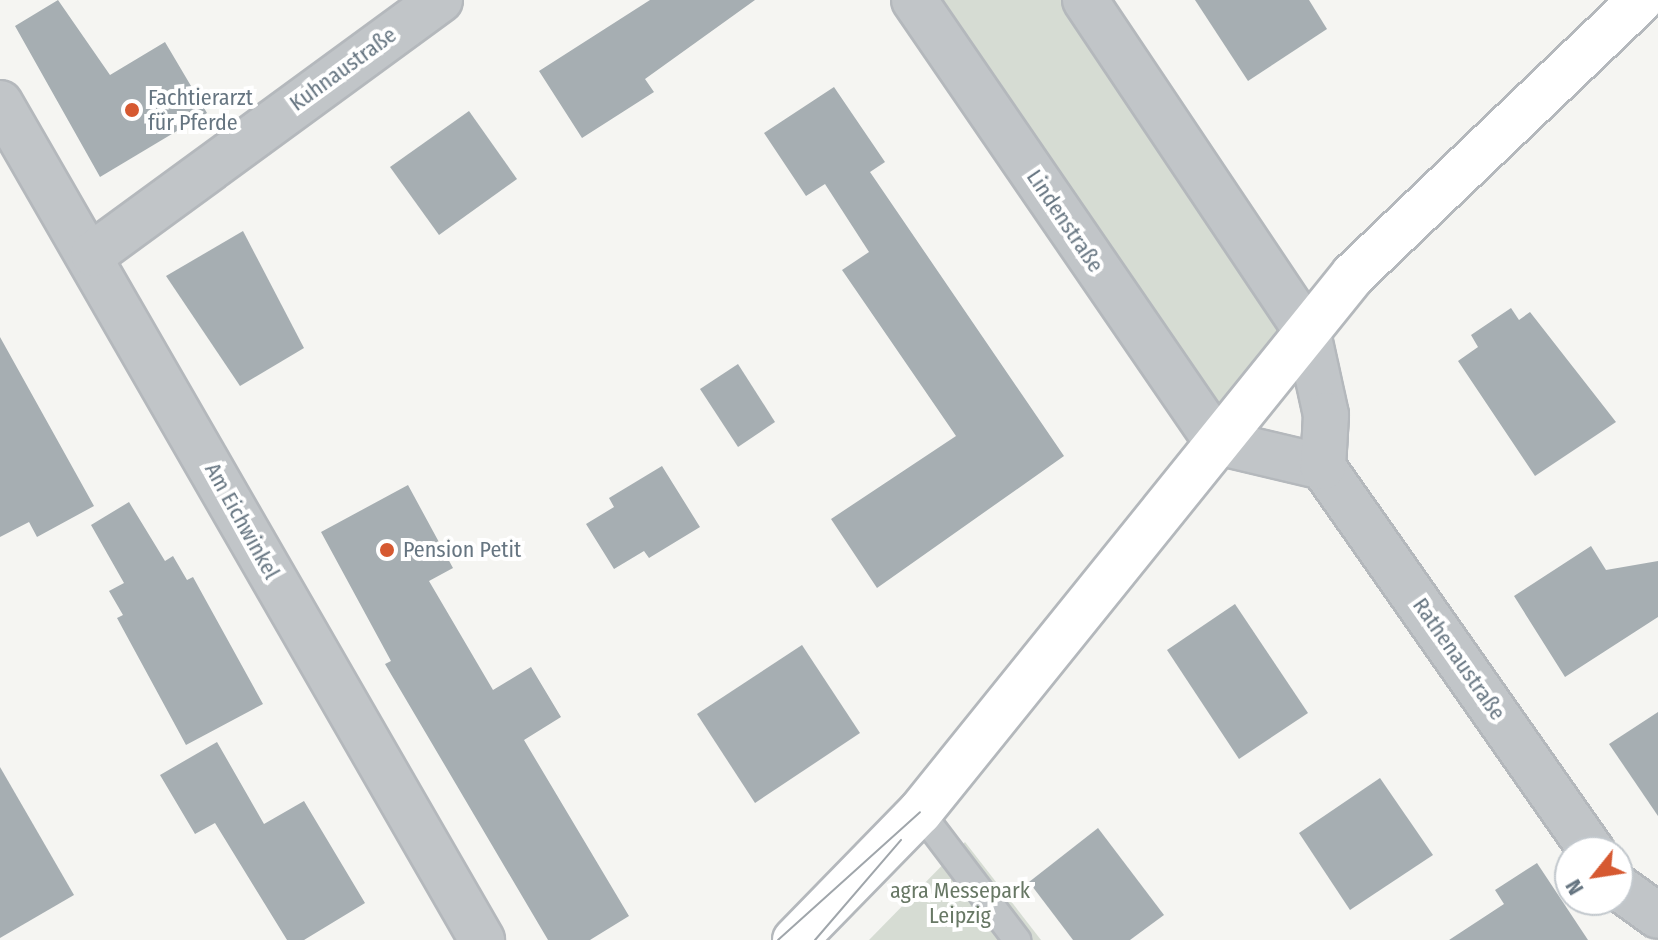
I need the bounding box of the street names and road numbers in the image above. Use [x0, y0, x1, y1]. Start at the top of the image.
street label: Kuhnaustraße [285, 21, 401, 117]
street label: Lindenstraße [1021, 165, 1109, 277]
street label: Am Eichwinkel [199, 458, 285, 584]
street label: Rathenaustraße [1407, 593, 1511, 725]

